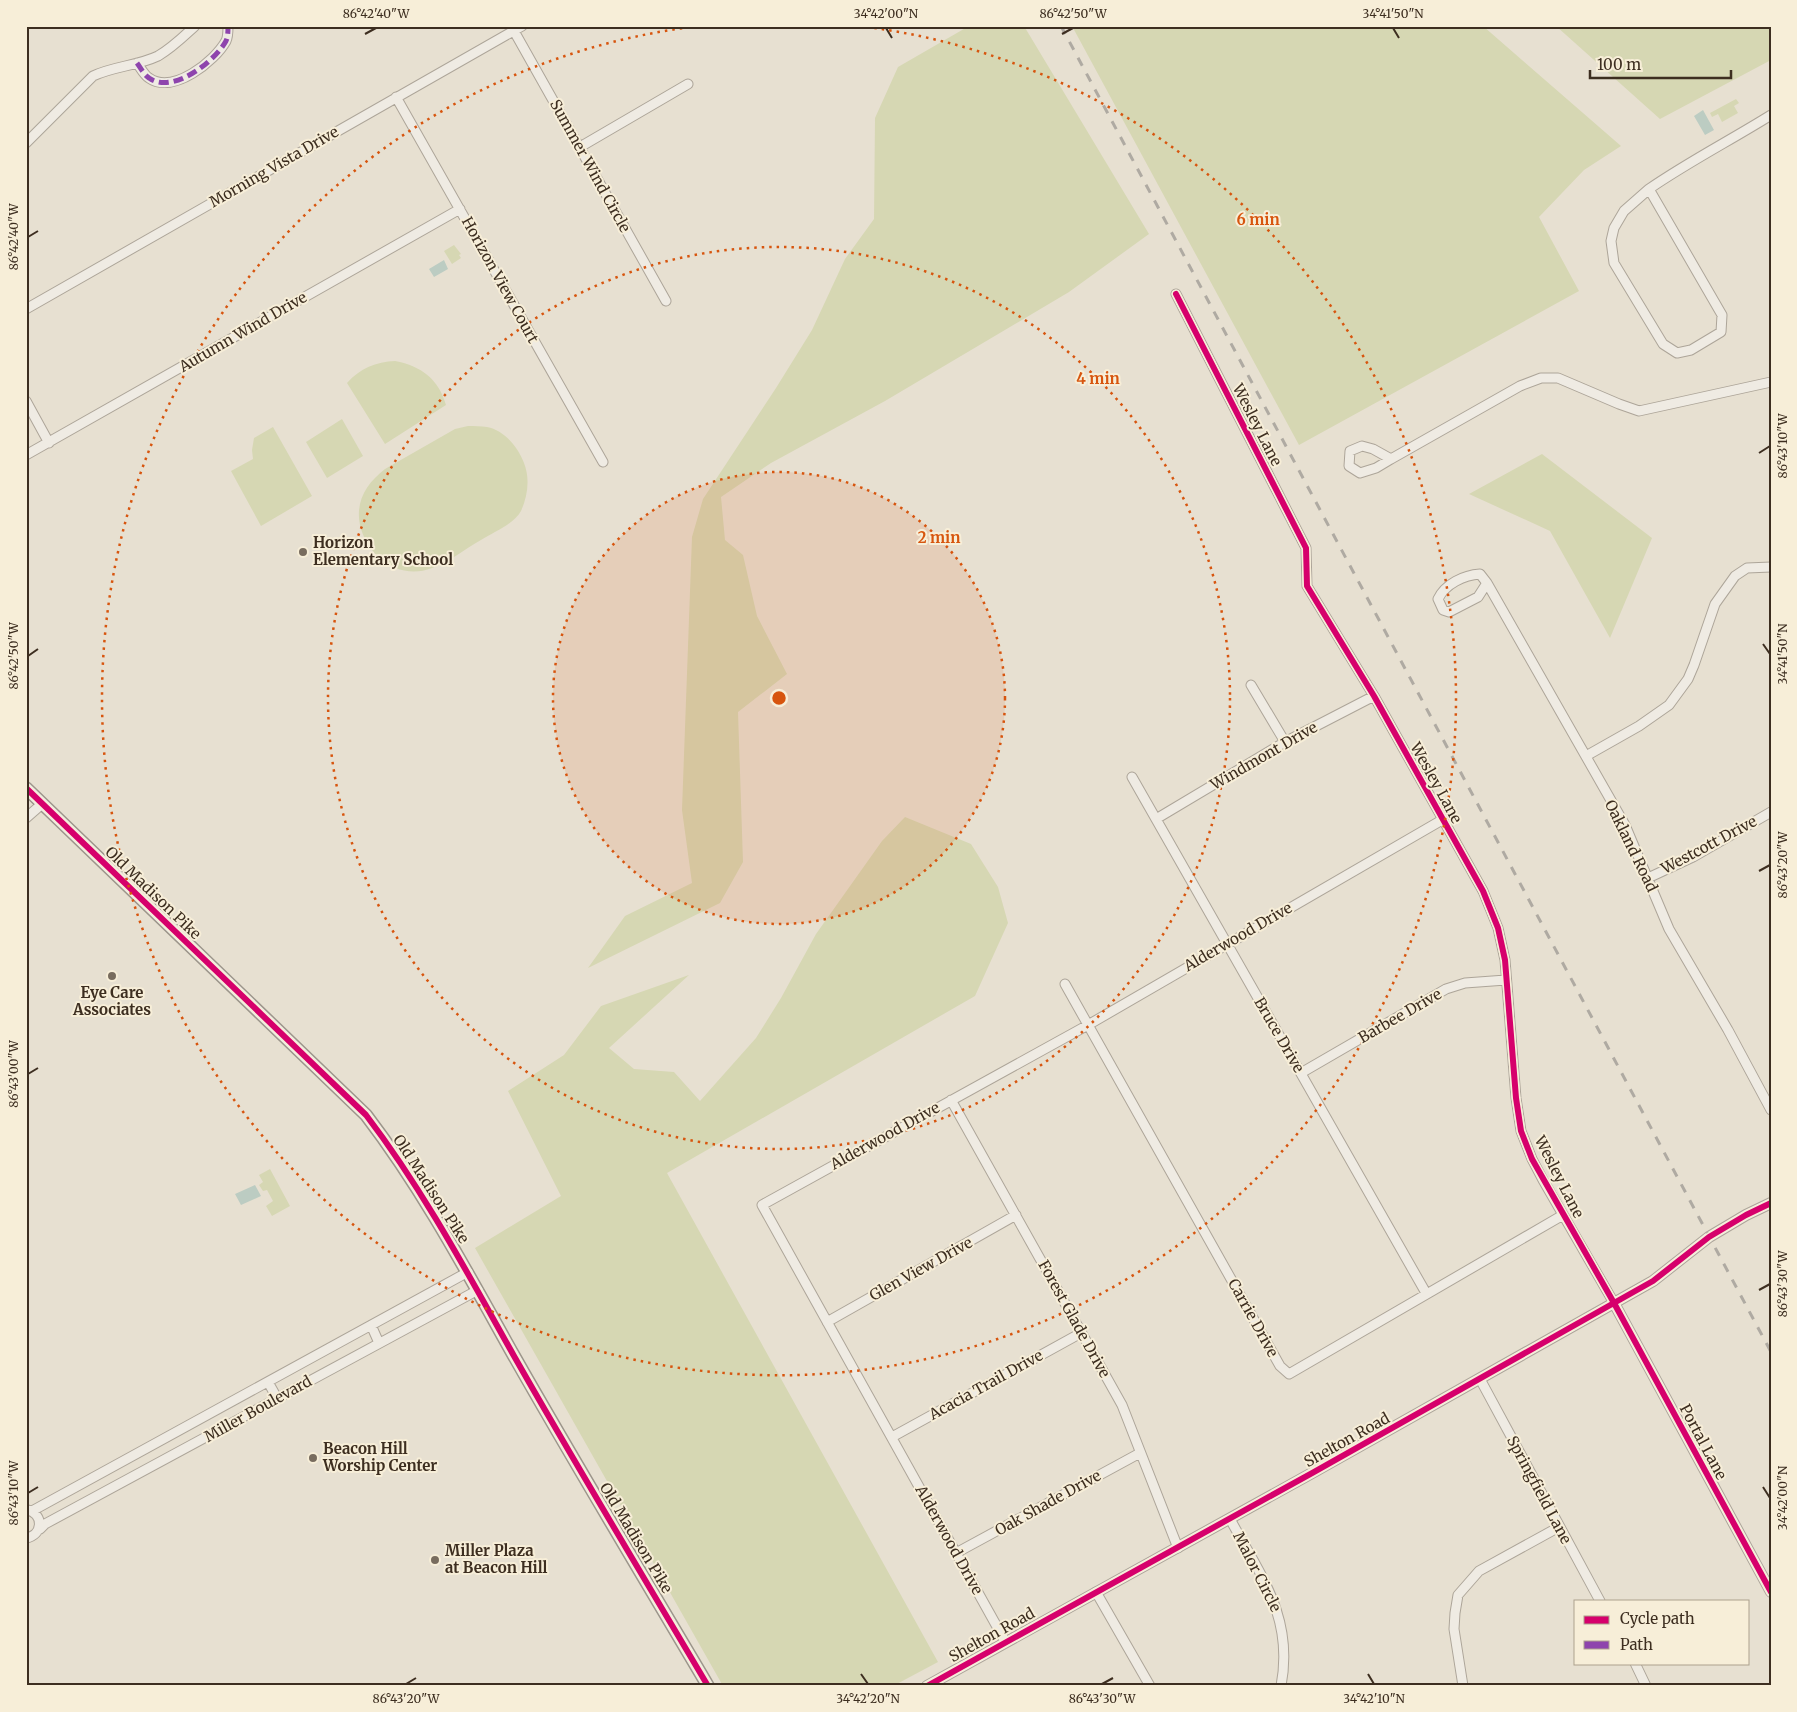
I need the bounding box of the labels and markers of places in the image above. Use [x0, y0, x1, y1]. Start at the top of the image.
place label: Horizon Elementary School [313, 533, 453, 569]
marker: Horizon Elementary School [297, 546, 309, 558]
centre of rings [770, 689, 788, 707]
marker: Eye Care Associates [106, 970, 118, 982]
place label: Eye Care Associates [72, 983, 151, 1019]
place label: Beacon Hill Worship Center [322, 1439, 437, 1475]
marker: Beacon Hill Worship Center [307, 1452, 319, 1464]
place label: Miller Plaza at Beacon Hill [445, 1541, 548, 1577]
marker: Miller Plaza at Beacon Hill [429, 1554, 441, 1566]

